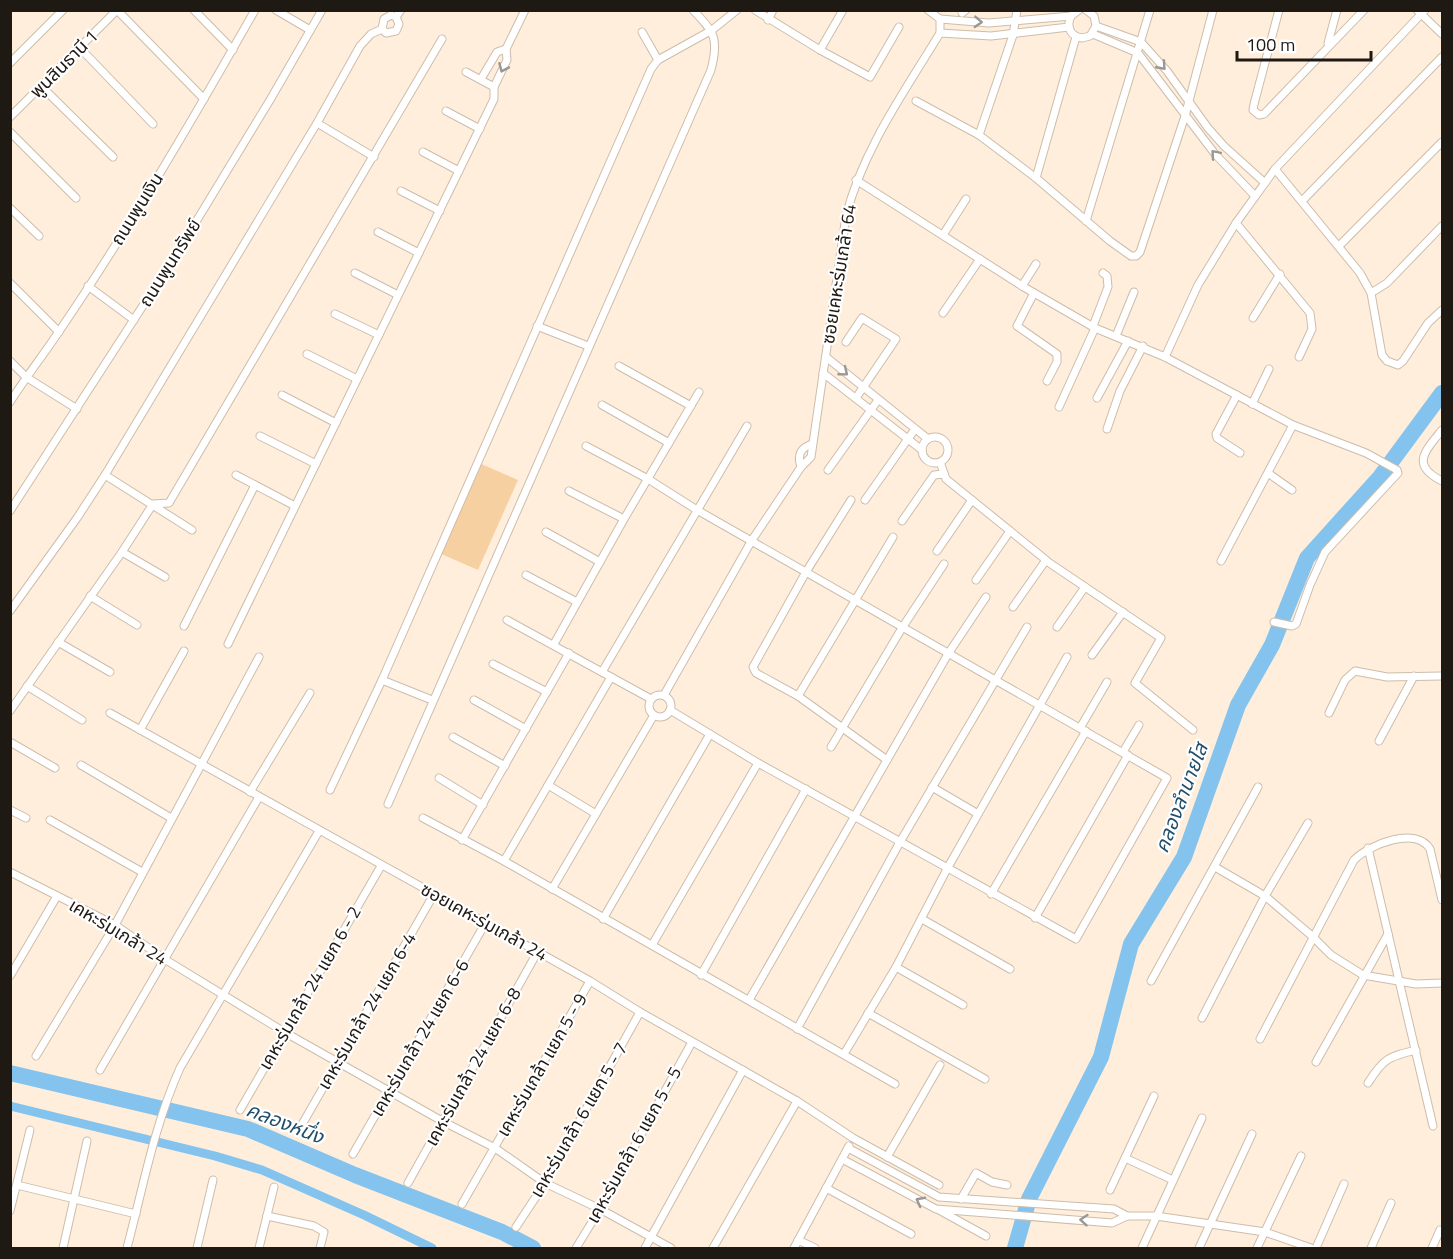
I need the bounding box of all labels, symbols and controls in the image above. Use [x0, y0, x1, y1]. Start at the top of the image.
one-way arrow [973, 15, 982, 28]
street label: พูนสินธานี 1 [23, 23, 104, 104]
scale bar [1237, 24, 1370, 62]
text: 100 m [1246, 31, 1295, 58]
one-way arrow [1155, 59, 1166, 70]
one-way arrow [498, 62, 510, 73]
one-way arrow [1211, 150, 1222, 161]
street label: ถนนพูนเงิน [103, 167, 170, 251]
street label: ซอยเคหะร่มเกล้า 64 [814, 202, 863, 346]
street label: ถนนพูนทรัพย์ [132, 213, 207, 312]
one-way arrow [838, 365, 849, 376]
water label: คลองลำนายโส [1145, 736, 1217, 857]
street label: ซอยเคหะร่มเกล้า 24 [416, 875, 553, 968]
street label: เคหะร่มเกล้า 24 [64, 892, 173, 972]
street label: เคหะร่มเกล้า 24 แยก 6 - 2 [251, 901, 368, 1075]
street label: เคหะร่มเกล้า 24 แยก 6-4 [310, 927, 423, 1094]
street label: เคหะร่มเกล้า 24 แยก 6-6 [363, 954, 476, 1121]
street label: เคหะร่มเกล้า 24 แยก 6-8 [418, 983, 527, 1151]
street label: เคหะร่มเกล้า แยก 5 - 9 [490, 988, 594, 1141]
street label: เคหะร่มเกล้า 6 แยก 5 - 7 [523, 1037, 634, 1202]
street label: เคหะร่มเกล้า 6 แยก 5 - 5 [579, 1061, 688, 1228]
water label: คลองหนึ่ง [242, 1094, 330, 1152]
one-way arrow [915, 1196, 926, 1208]
one-way arrow [1079, 1214, 1088, 1227]

